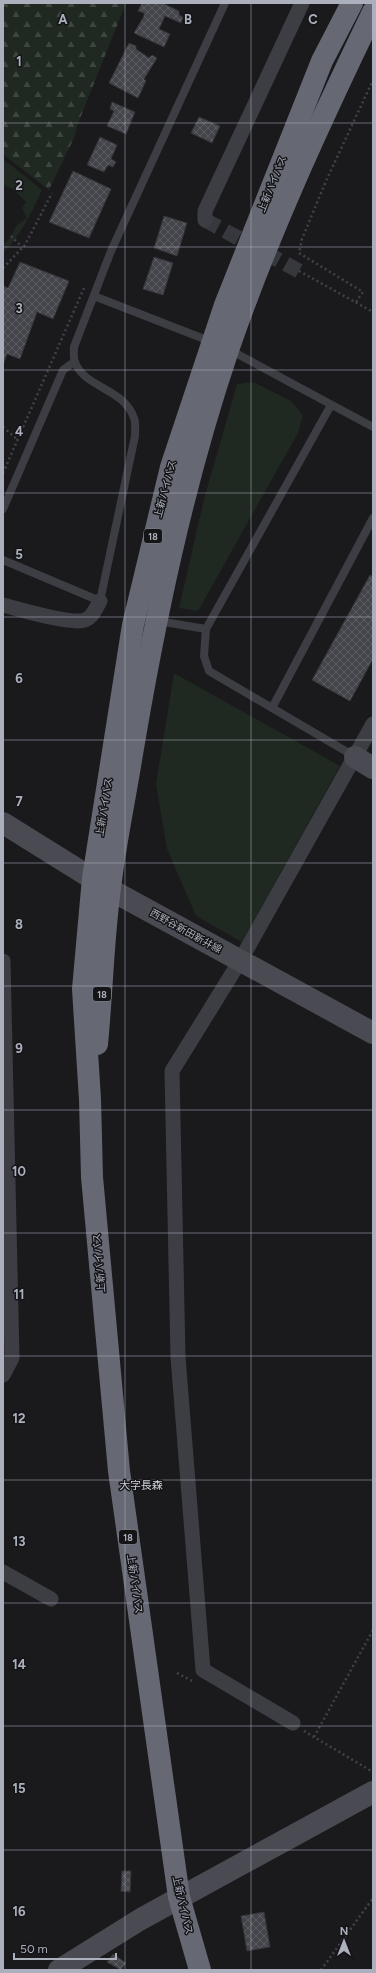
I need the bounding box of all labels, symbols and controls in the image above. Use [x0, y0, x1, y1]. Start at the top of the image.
text: A [58, 12, 68, 27]
text: B [184, 12, 192, 27]
text: C [308, 12, 318, 27]
text: 1 [16, 54, 22, 69]
street label: 上新バイパス [255, 154, 289, 214]
text: 2 [15, 178, 23, 193]
text: 3 [15, 301, 23, 316]
text: 4 [15, 424, 23, 439]
street label: 上新バイパス [151, 458, 179, 520]
road number: 18 [144, 529, 162, 543]
text: 5 [15, 547, 23, 562]
text: 6 [15, 671, 23, 686]
street label: 上新バイパス [93, 776, 115, 838]
text: 7 [15, 794, 23, 809]
street label: 西野谷新田新井線 [148, 906, 224, 956]
text: 8 [15, 917, 23, 932]
road number: 18 [93, 987, 111, 1001]
text: 9 [15, 1041, 23, 1056]
text: 10 [12, 1164, 26, 1179]
street label: 上新バイパス [90, 1233, 108, 1293]
text: 11 [14, 1287, 24, 1302]
text: 12 [12, 1411, 26, 1426]
district label: 大字長森 [119, 1479, 163, 1492]
road number: 18 [119, 1530, 137, 1544]
text: 13 [13, 1534, 25, 1549]
street label: 上新バイパス [124, 1553, 146, 1615]
text: 14 [12, 1657, 26, 1672]
text: 15 [12, 1781, 26, 1796]
street label: 上新バイパス [170, 1874, 196, 1936]
text: 16 [12, 1904, 26, 1919]
north arrow [324, 1921, 364, 1961]
text: N [340, 1925, 348, 1938]
scale bar [14, 1935, 116, 1961]
text: 50 m [20, 1942, 48, 1956]

